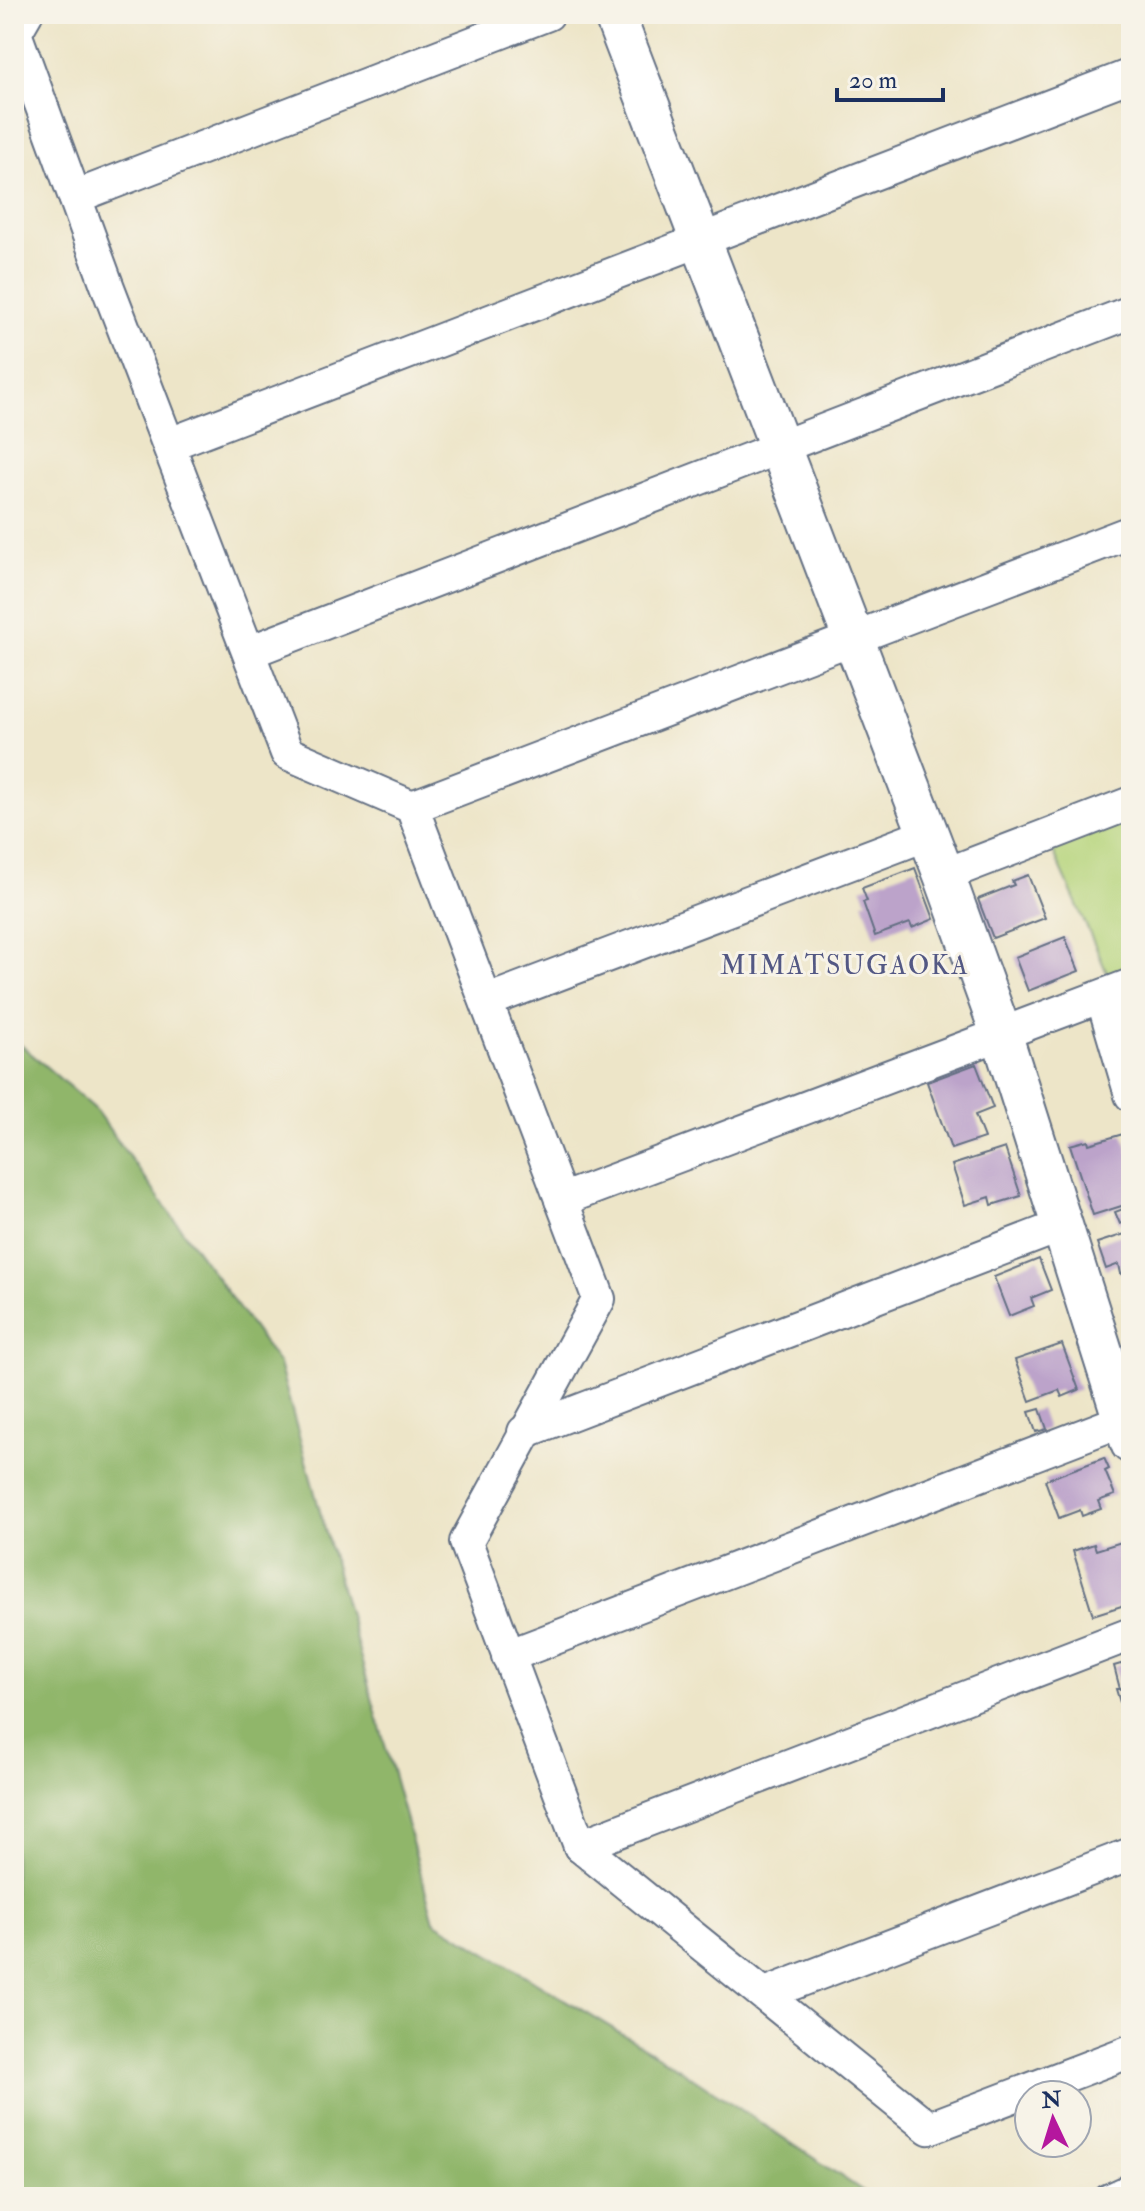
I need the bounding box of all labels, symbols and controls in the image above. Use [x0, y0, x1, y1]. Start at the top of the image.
scale bar [837, 52, 943, 102]
text: 20 m [849, 65, 898, 96]
district label: MIMATSUGAOKA [720, 950, 970, 982]
north arrow [1013, 2079, 1093, 2159]
text: N [1040, 2085, 1063, 2115]

